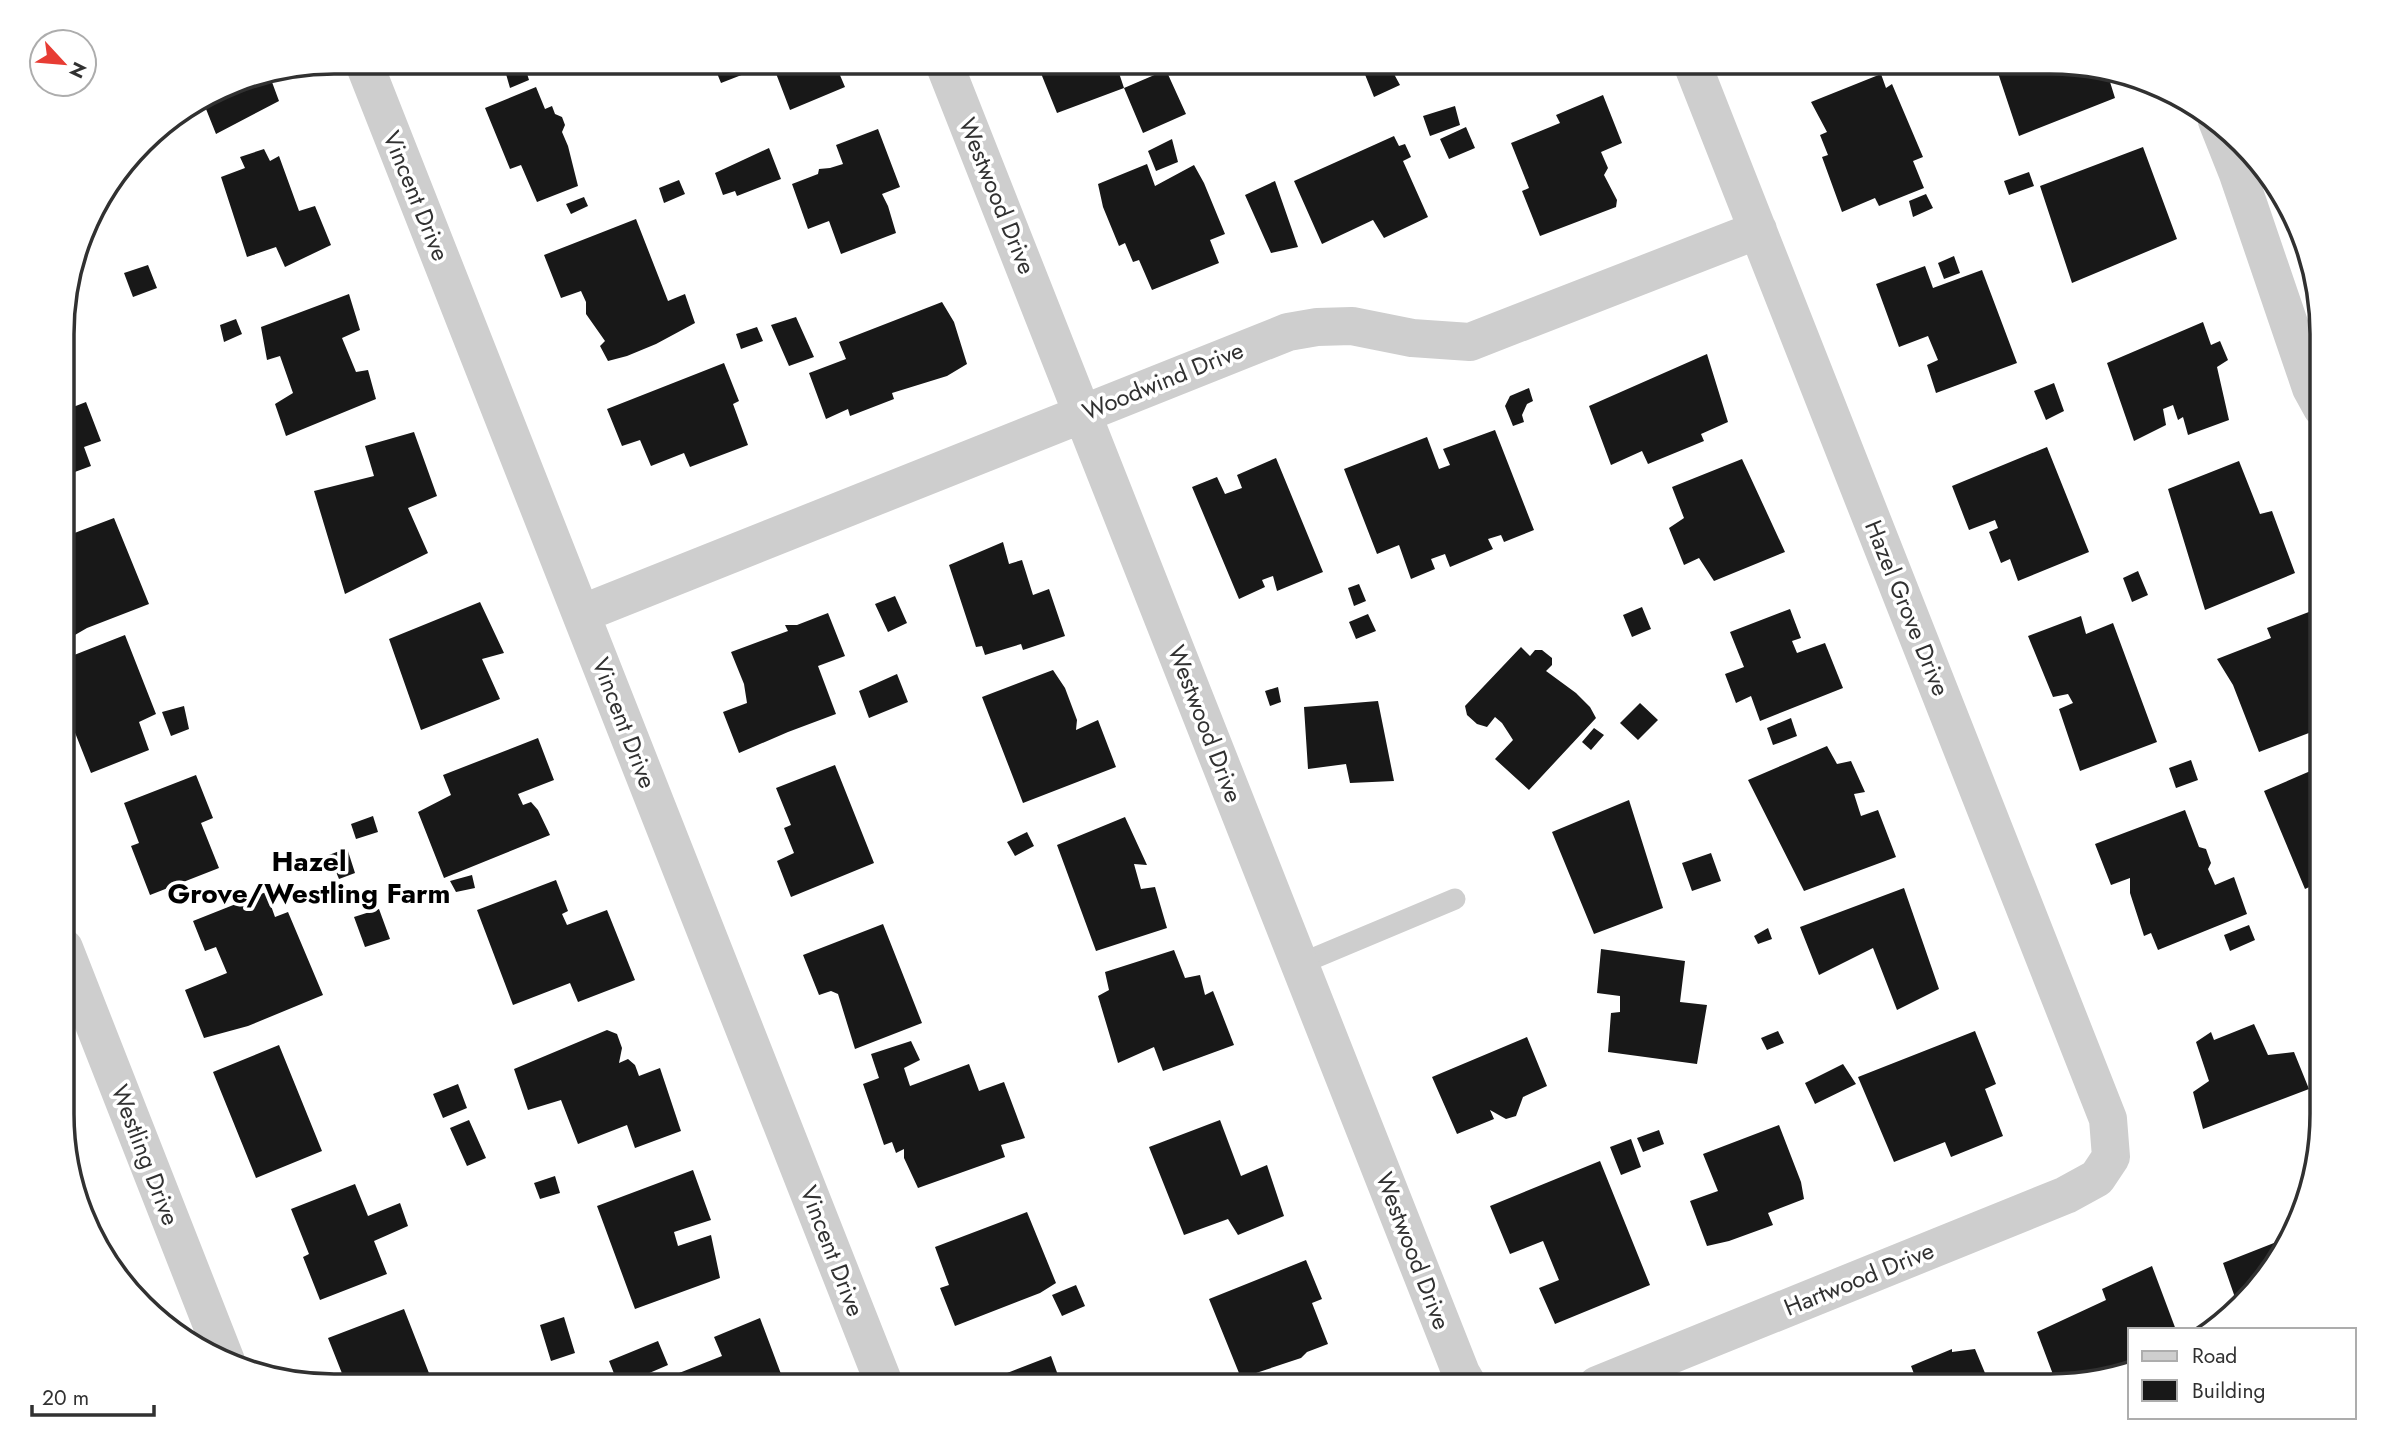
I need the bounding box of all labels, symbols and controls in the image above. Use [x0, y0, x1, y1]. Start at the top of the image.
north arrow [28, 28, 98, 98]
text: N [62, 58, 93, 83]
street label: Westwood Drive [950, 112, 1045, 279]
street label: Vincent Drive [374, 126, 458, 266]
street label: Woodwind Drive [1077, 332, 1249, 429]
street label: Hazel Grove Drive [1856, 515, 1959, 701]
street label: Westwood Drive [1159, 640, 1252, 808]
street label: Vincent Drive [584, 652, 665, 793]
district label: Hazel Grove/Westling Farm [167, 841, 451, 914]
street label: Westling Drive [103, 1079, 188, 1230]
street label: Westwood Drive [1367, 1167, 1460, 1335]
street label: Vincent Drive [792, 1180, 873, 1321]
street label: Hartwood Drive [1778, 1233, 1939, 1325]
legend [2128, 1328, 2356, 1419]
text: Road [2192, 1341, 2237, 1371]
scale bar [32, 1374, 154, 1418]
text: Building [2192, 1376, 2265, 1406]
text: 20 m [42, 1383, 89, 1413]

